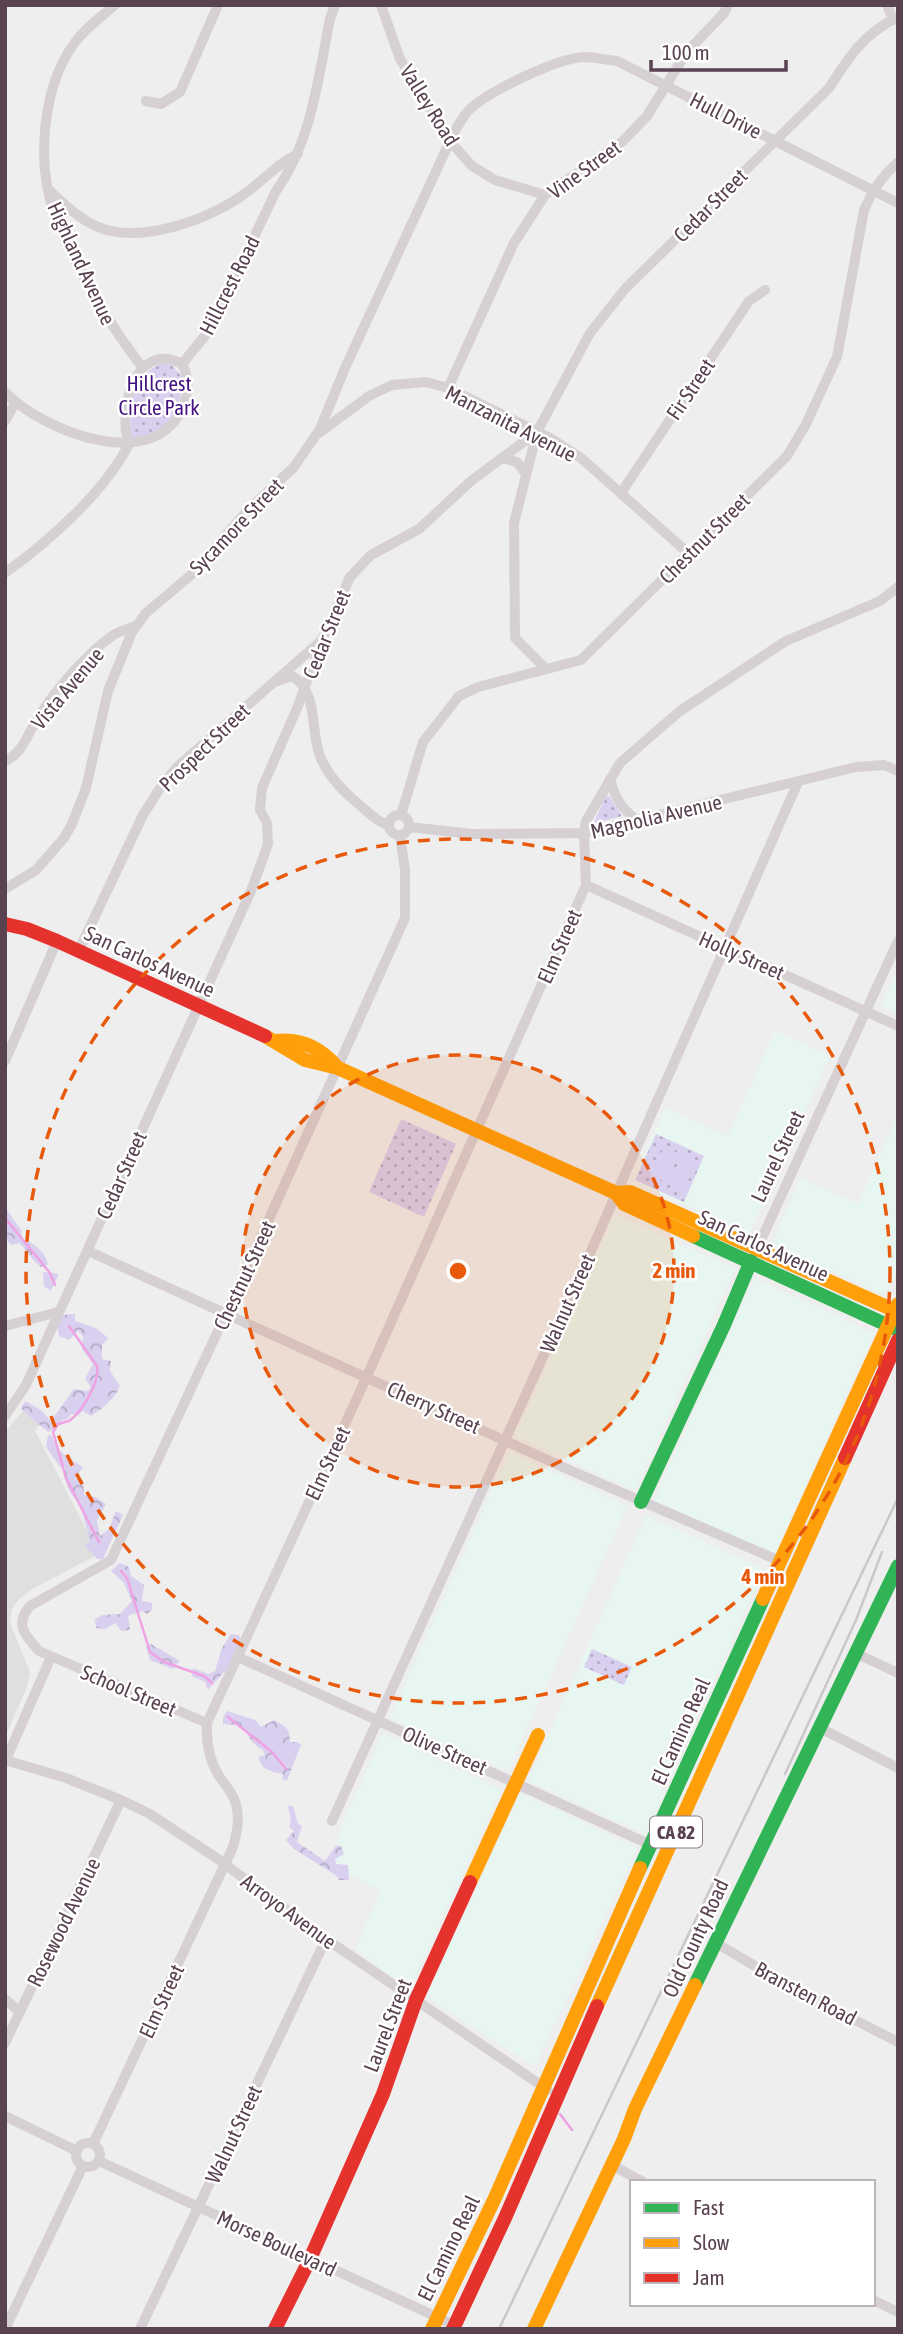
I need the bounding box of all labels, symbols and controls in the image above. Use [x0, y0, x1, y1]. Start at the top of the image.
scale bar [651, 28, 786, 72]
text: 100 m [662, 40, 710, 64]
street label: Valley Road [396, 60, 464, 150]
street label: Hull Drive [686, 87, 766, 143]
street label: Vine Street [543, 135, 625, 203]
street label: Cedar Street [668, 163, 752, 247]
street label: Highland Avenue [43, 198, 121, 328]
street label: Hillcrest Road [194, 231, 264, 339]
street label: Fir Street [661, 354, 719, 424]
park label: Hillcrest Circle Park [118, 371, 200, 419]
street label: Manzanita Avenue [442, 380, 580, 466]
street label: Sycamore Street [184, 473, 288, 579]
street label: Chestnut Street [654, 488, 754, 588]
street label: Cedar Street [297, 586, 355, 682]
street label: Vista Avenue [26, 642, 108, 734]
street label: Prospect Street [154, 698, 254, 796]
street label: Magnolia Avenue [588, 789, 724, 843]
street label: Elm Street [532, 905, 586, 987]
street label: San Carlos Avenue [81, 920, 219, 1002]
street label: Holly Street [696, 926, 788, 984]
street label: Laurel Street [745, 1106, 809, 1206]
street label: Cedar Street [91, 1127, 151, 1223]
street label: San Carlos Avenue [695, 1204, 833, 1286]
street label: Chestnut Street [208, 1216, 280, 1334]
street label: Walnut Street [535, 1250, 599, 1356]
text: 2 min [653, 1258, 695, 1282]
centre of rings [446, 1259, 470, 1283]
street label: Cherry Street [384, 1376, 484, 1438]
street label: Elm Street [300, 1422, 354, 1504]
text: 4 min [741, 1564, 784, 1588]
street label: School Street [78, 1659, 180, 1721]
street label: El Camino Real [646, 1673, 714, 1788]
street label: Olive Street [399, 1721, 491, 1779]
road number: CA 82 [650, 1816, 702, 1848]
street label: Rosewood Avenue [21, 1854, 105, 1990]
street label: Arroyo Avenue [237, 1868, 341, 1954]
street label: Old County Road [657, 1875, 733, 2001]
street label: Bransten Road [751, 1956, 861, 2030]
street label: Elm Street [134, 1960, 188, 2042]
street label: Laurel Street [358, 1975, 416, 2075]
street label: Walnut Street [200, 2081, 266, 2187]
legend [630, 2180, 875, 2306]
street label: El Camino Real [412, 2191, 484, 2305]
text: Fast [693, 2195, 724, 2219]
street label: Morse Boulevard [213, 2205, 341, 2281]
text: Slow [693, 2230, 730, 2254]
text: Jam [693, 2265, 725, 2289]

